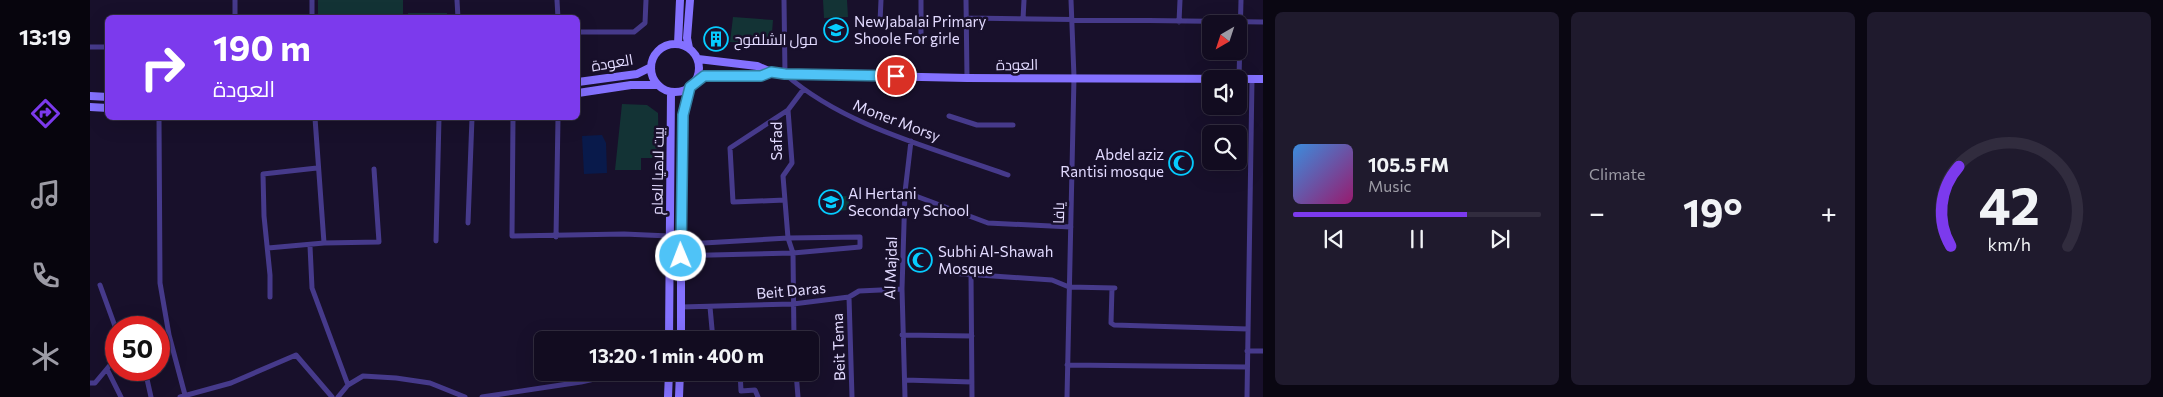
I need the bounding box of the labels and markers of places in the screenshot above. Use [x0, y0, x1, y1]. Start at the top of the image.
place label: NewJabalai Primary Shoole For girle [854, 12, 987, 47]
school or university icon: NewJabalai Primary Shoole For girle [823, 17, 849, 43]
building icon: مول الشلفوح [703, 26, 729, 52]
place label: مول الشلفوح [734, 30, 818, 51]
pin [875, 55, 917, 97]
place label: Abdel aziz Rantisi mosque [1060, 145, 1164, 180]
mosque icon: Abdel aziz Rantisi mosque [1168, 150, 1194, 176]
place label: Al Hertani Secondary School [848, 184, 969, 219]
school or university icon: Al Hertani Secondary School [818, 189, 844, 215]
place label: Subhi Al-Shawah Mosque [938, 242, 1053, 277]
mosque icon: Subhi Al-Shawah Mosque [907, 247, 933, 273]

